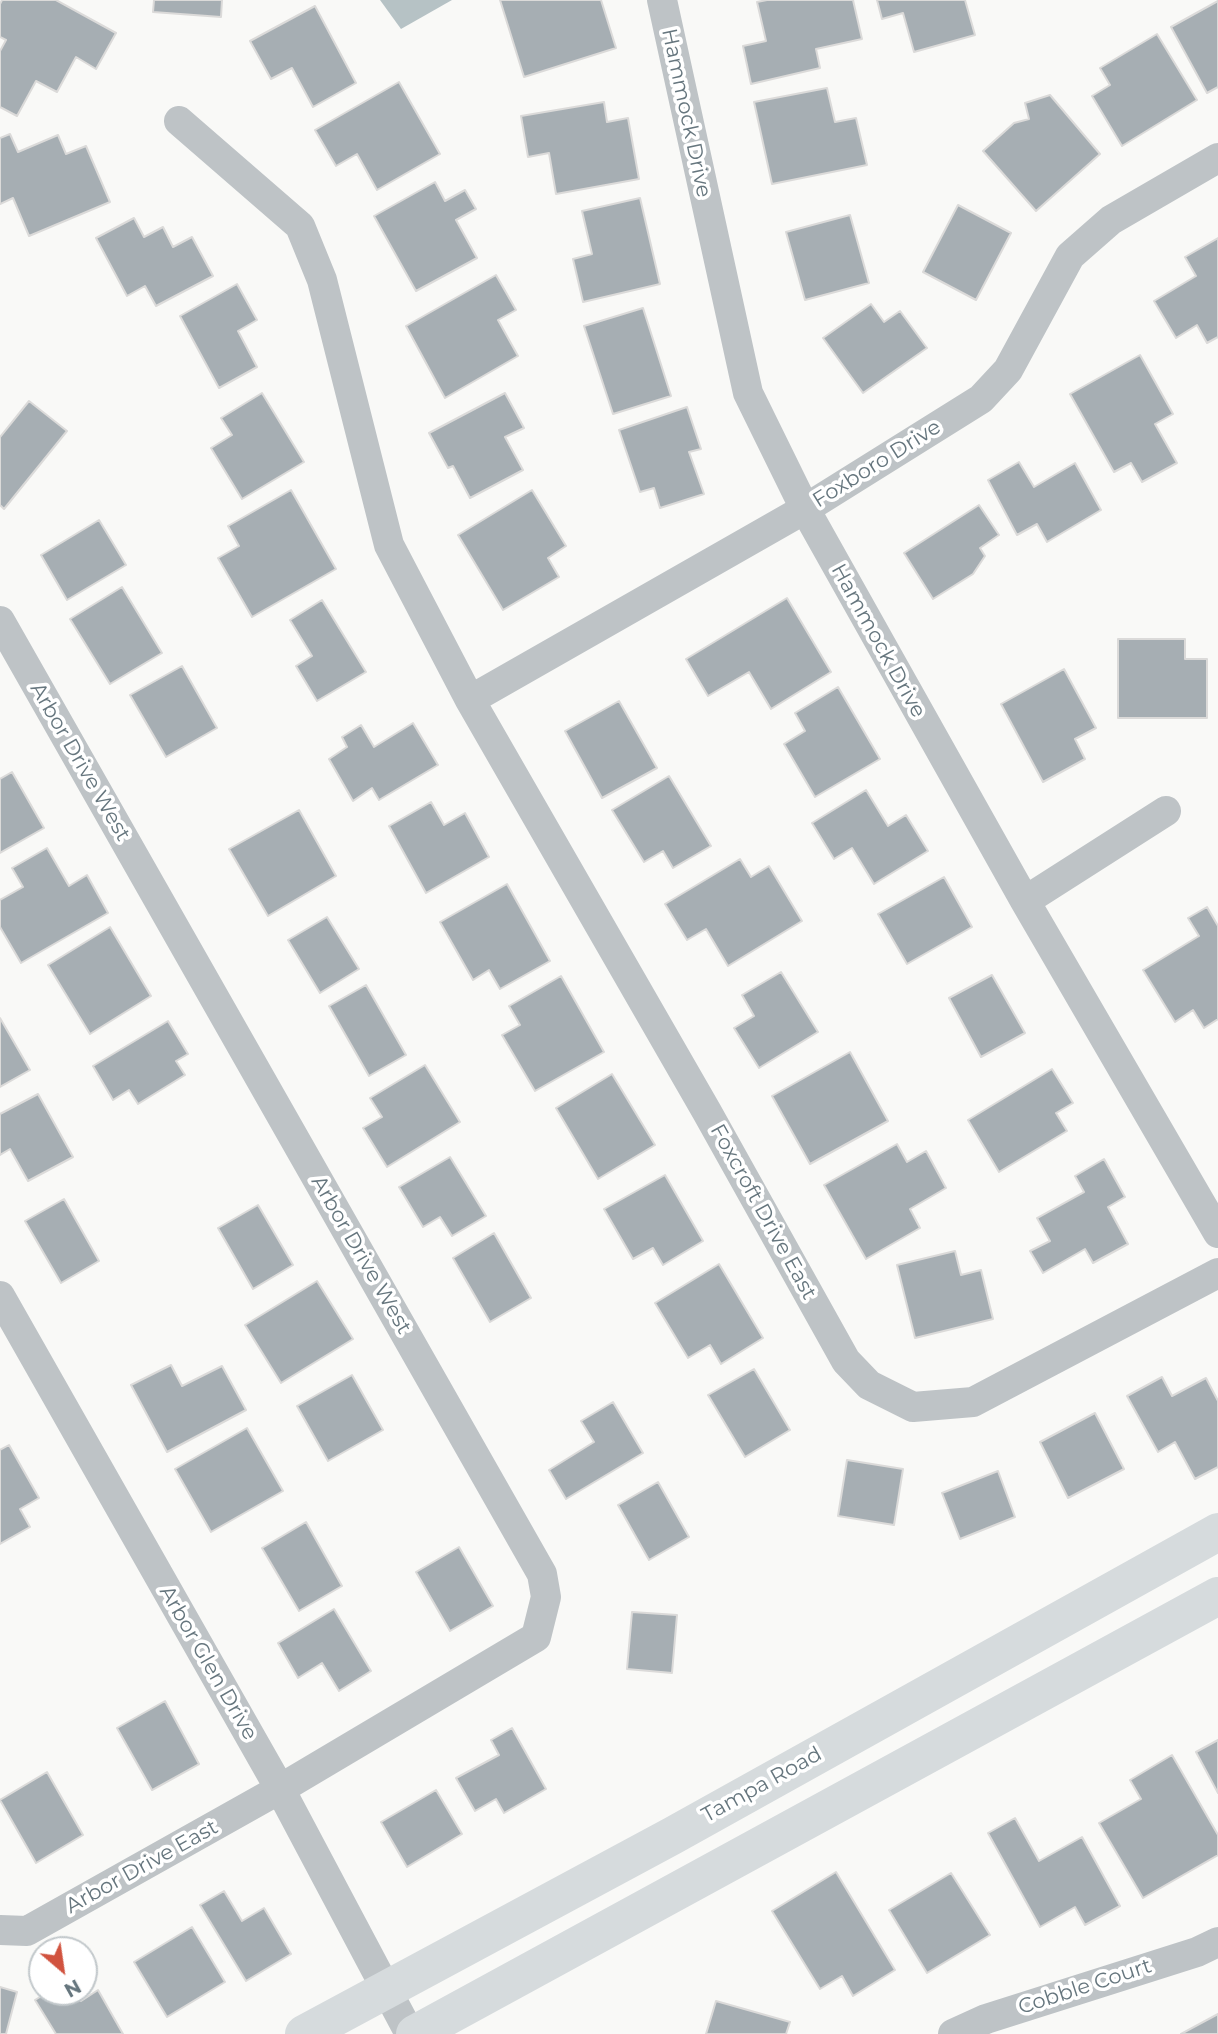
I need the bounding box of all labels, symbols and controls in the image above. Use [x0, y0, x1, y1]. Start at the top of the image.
street label: Hammock Drive [656, 26, 716, 200]
street label: Foxboro Drive [808, 415, 946, 513]
street label: Hammock Drive [825, 560, 931, 722]
street label: Arbor Drive West [24, 678, 136, 846]
street label: Foxcroft Drive East [704, 1120, 822, 1304]
street label: Arbor Drive West [305, 1171, 417, 1339]
street label: Arbor Glen Drive [154, 1581, 262, 1745]
street label: Tampa Road [698, 1742, 826, 1828]
street label: Arbor Drive East [61, 1815, 223, 1919]
north arrow [28, 1936, 98, 2006]
street label: Cobble Court [1015, 1954, 1155, 2020]
text: N [60, 1974, 85, 2002]

